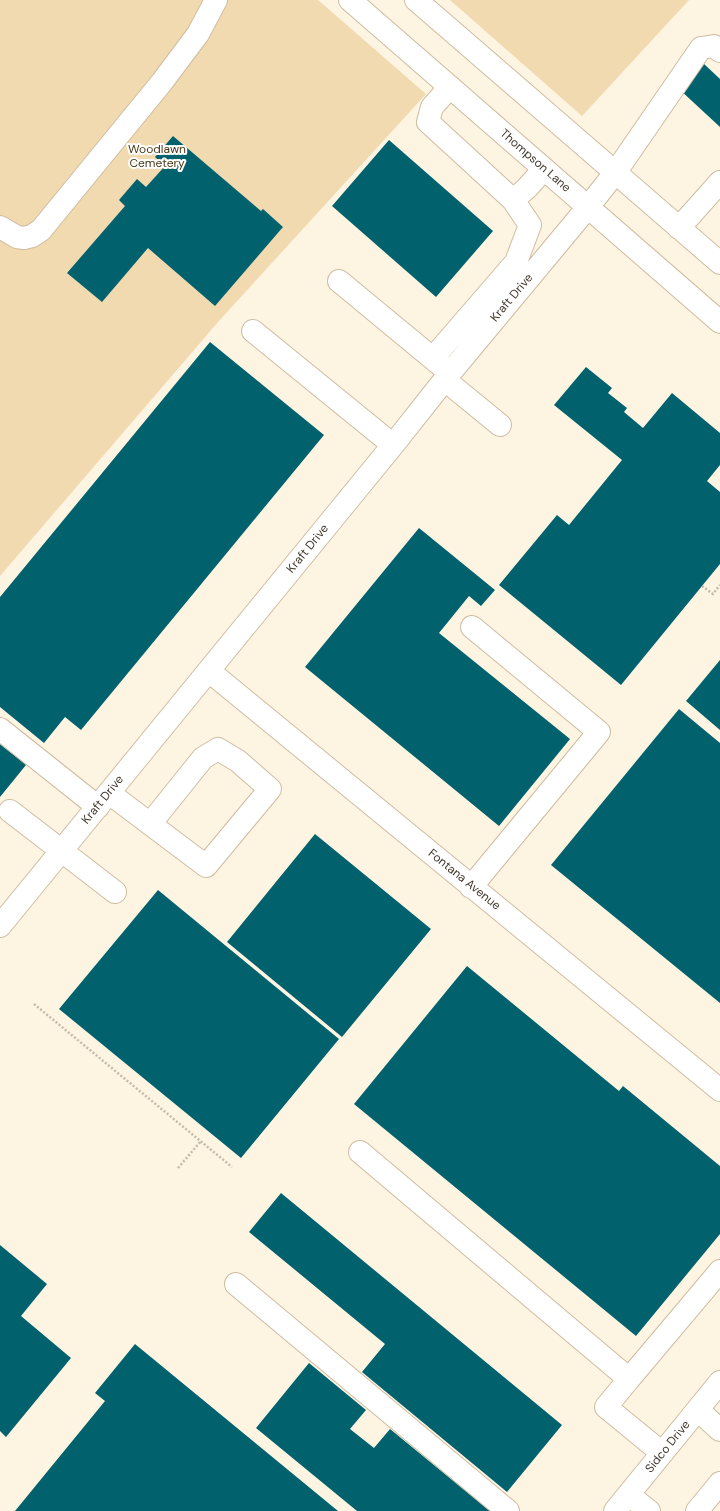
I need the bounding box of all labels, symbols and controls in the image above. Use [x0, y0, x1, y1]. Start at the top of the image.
street label: Thompson Lane [497, 126, 573, 196]
park label: Woodlawn Cemetery [128, 143, 186, 171]
street label: Kraft Drive [488, 271, 536, 325]
street label: Kraft Drive [284, 522, 332, 576]
street label: Kraft Drive [79, 773, 127, 827]
street label: Fontana Avenue [425, 846, 503, 914]
street label: Sidco Drive [643, 1418, 693, 1476]

